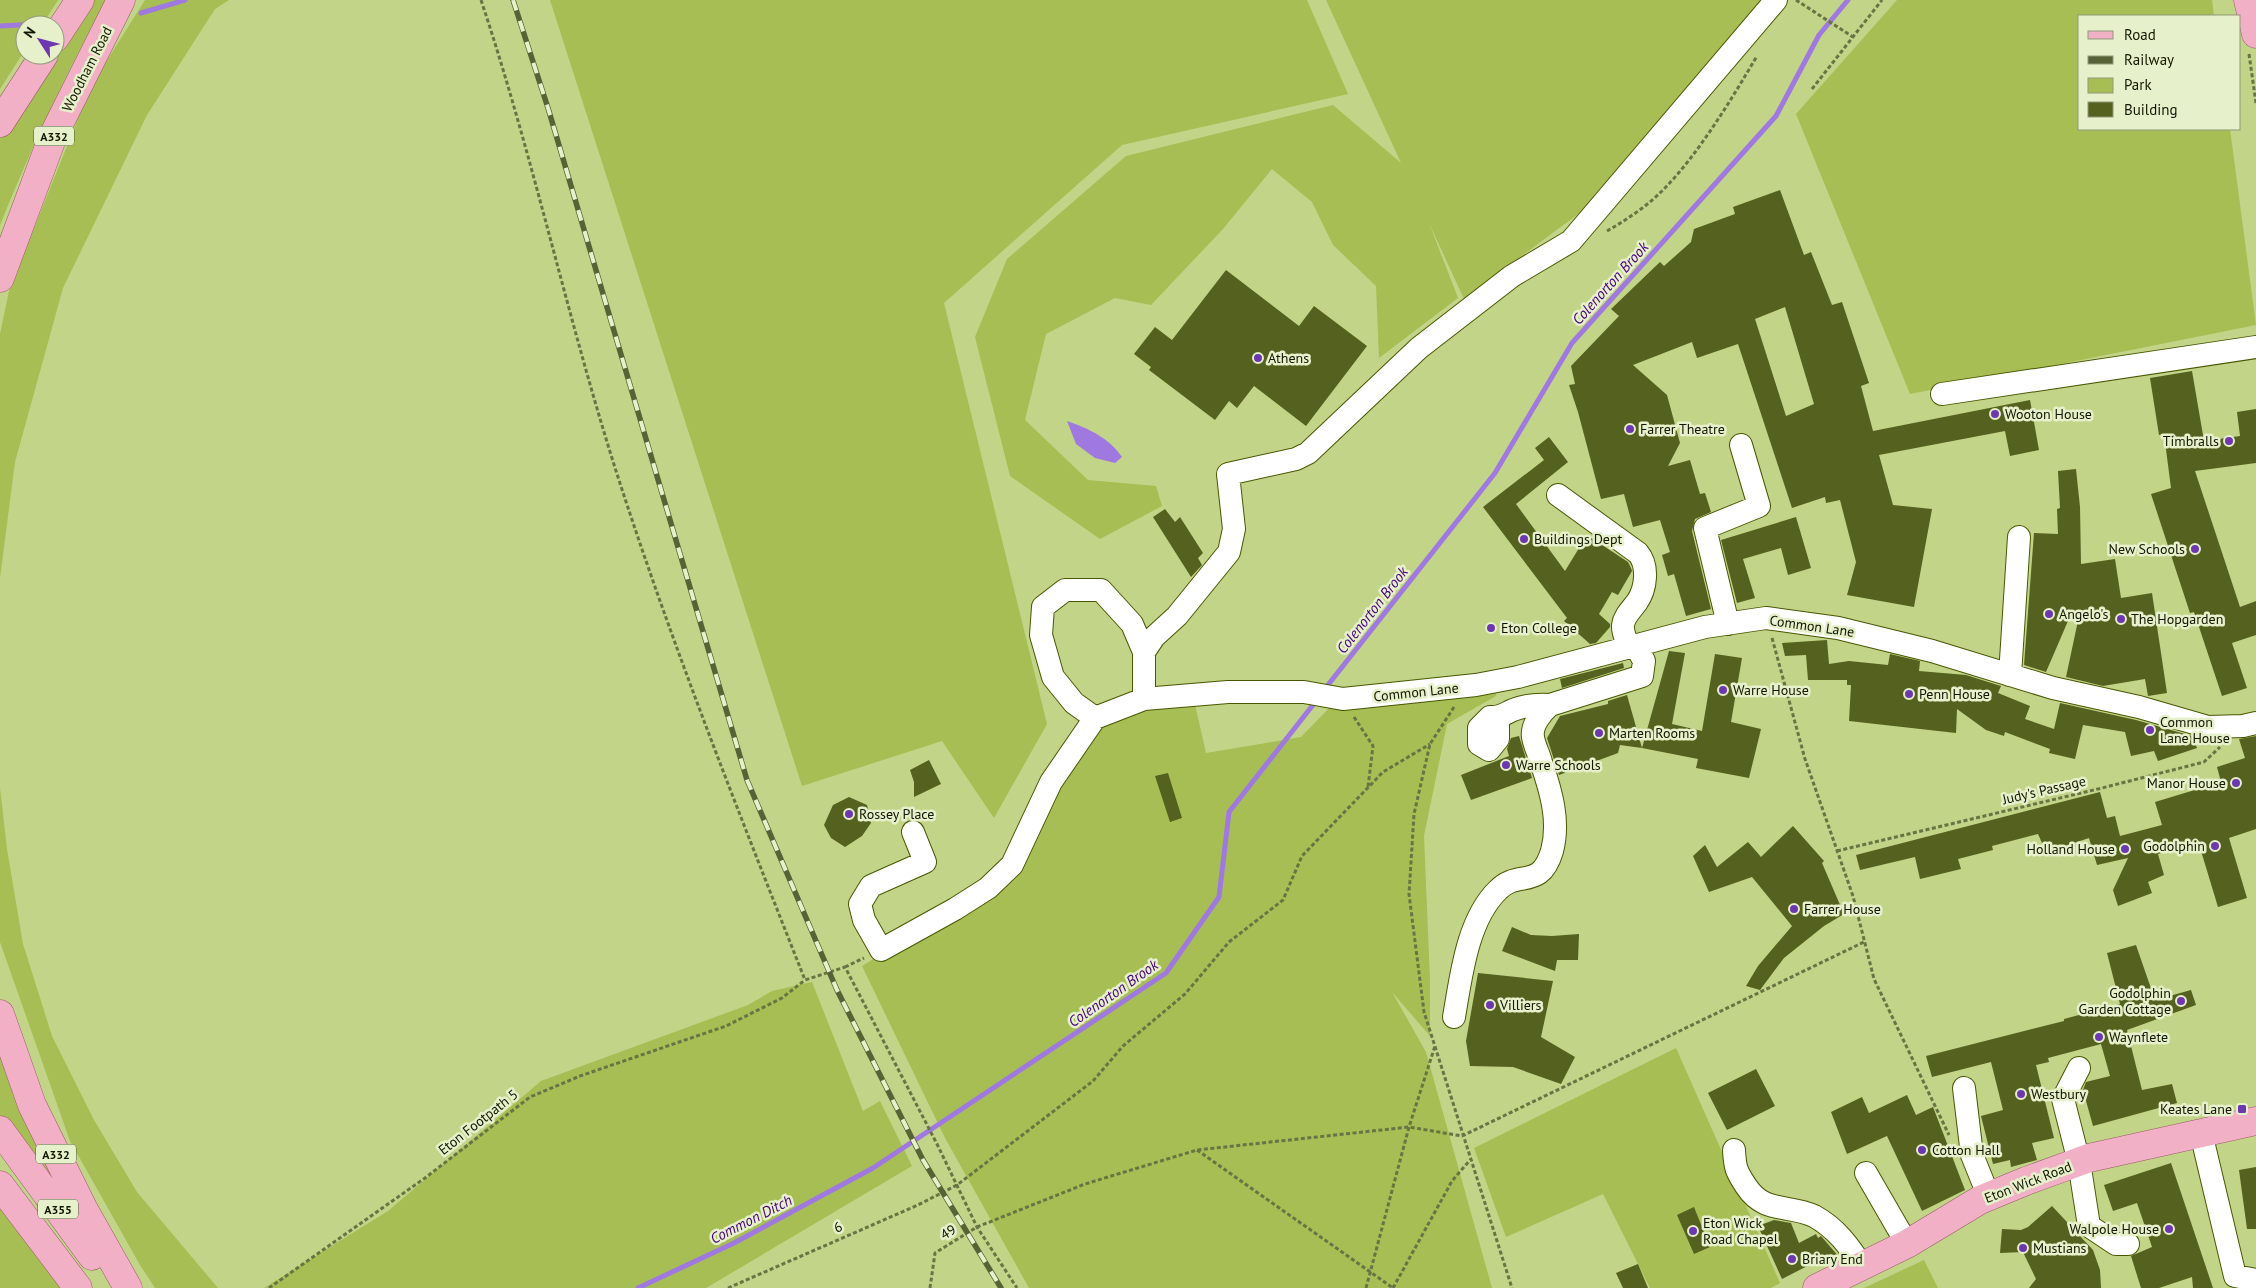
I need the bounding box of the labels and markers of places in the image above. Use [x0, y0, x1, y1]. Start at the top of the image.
place label: Athens [1268, 349, 1309, 367]
marker: Athens [1252, 352, 1264, 364]
place label: Wooton House [2005, 405, 2092, 423]
marker: Wooton House [1989, 408, 2001, 420]
place label: Farrer Theatre [1640, 420, 1725, 438]
marker: Farrer Theatre [1624, 423, 1636, 435]
place label: Timbralls [2163, 432, 2219, 450]
marker: Timbralls [2223, 435, 2235, 447]
place label: Buildings Dept [1534, 530, 1622, 548]
marker: Buildings Dept [1518, 533, 1530, 545]
place label: New Schools [2109, 540, 2185, 558]
marker: New Schools [2189, 543, 2201, 555]
place label: Angelo's [2059, 605, 2109, 623]
marker: Angelo's [2043, 608, 2055, 620]
place label: The Hopgarden [2131, 610, 2223, 628]
marker: The Hopgarden [2115, 613, 2127, 625]
place label: Eton College [1501, 619, 1577, 637]
marker: Eton College [1485, 622, 1497, 634]
place label: Warre House [1733, 681, 1809, 699]
marker: Warre House [1717, 684, 1729, 696]
place label: Penn House [1919, 685, 1990, 703]
marker: Penn House [1903, 688, 1915, 700]
place label: Common Lane House [2160, 713, 2230, 747]
place label: Marten Rooms [1609, 724, 1695, 742]
marker: Common Lane House [2144, 724, 2156, 736]
marker: Marten Rooms [1593, 727, 1605, 739]
place label: Warre Schools [1516, 756, 1601, 774]
marker: Warre Schools [1500, 759, 1512, 771]
place label: Manor House [2147, 774, 2226, 792]
marker: Manor House [2230, 777, 2242, 789]
place label: Rossey Place [859, 805, 934, 823]
marker: Rossey Place [843, 808, 855, 820]
place label: Godolphin [2143, 837, 2205, 855]
place label: Holland House [2027, 840, 2115, 858]
marker: Godolphin [2209, 840, 2221, 852]
marker: Holland House [2119, 843, 2131, 855]
place label: Farrer House [1804, 900, 1881, 918]
marker: Farrer House [1788, 903, 1800, 915]
place label: Godolphin Garden Cottage [2079, 984, 2171, 1018]
marker: Godolphin Garden Cottage [2175, 995, 2187, 1007]
place label: Villiers [1499, 996, 1542, 1014]
marker: Villiers [1484, 999, 1496, 1011]
place label: Waynflete [2109, 1028, 2168, 1046]
marker: Waynflete [2093, 1031, 2105, 1043]
place label: Westbury [2031, 1085, 2087, 1103]
marker: Westbury [2015, 1088, 2027, 1100]
place label: Keates Lane [2160, 1100, 2232, 1118]
marker: Keates Lane [2236, 1103, 2248, 1115]
place label: Cotton Hall [1932, 1141, 2000, 1159]
marker: Cotton Hall [1916, 1144, 1928, 1156]
place label: Eton Wick Road Chapel [1703, 1214, 1778, 1248]
place label: Walpole House [2069, 1220, 2159, 1238]
marker: Walpole House [2163, 1223, 2175, 1235]
marker: Eton Wick Road Chapel [1687, 1225, 1699, 1237]
place label: Mustians [2033, 1239, 2087, 1257]
marker: Mustians [2017, 1242, 2029, 1254]
place label: Briary End [1802, 1250, 1863, 1268]
marker: Briary End [1786, 1253, 1798, 1265]

